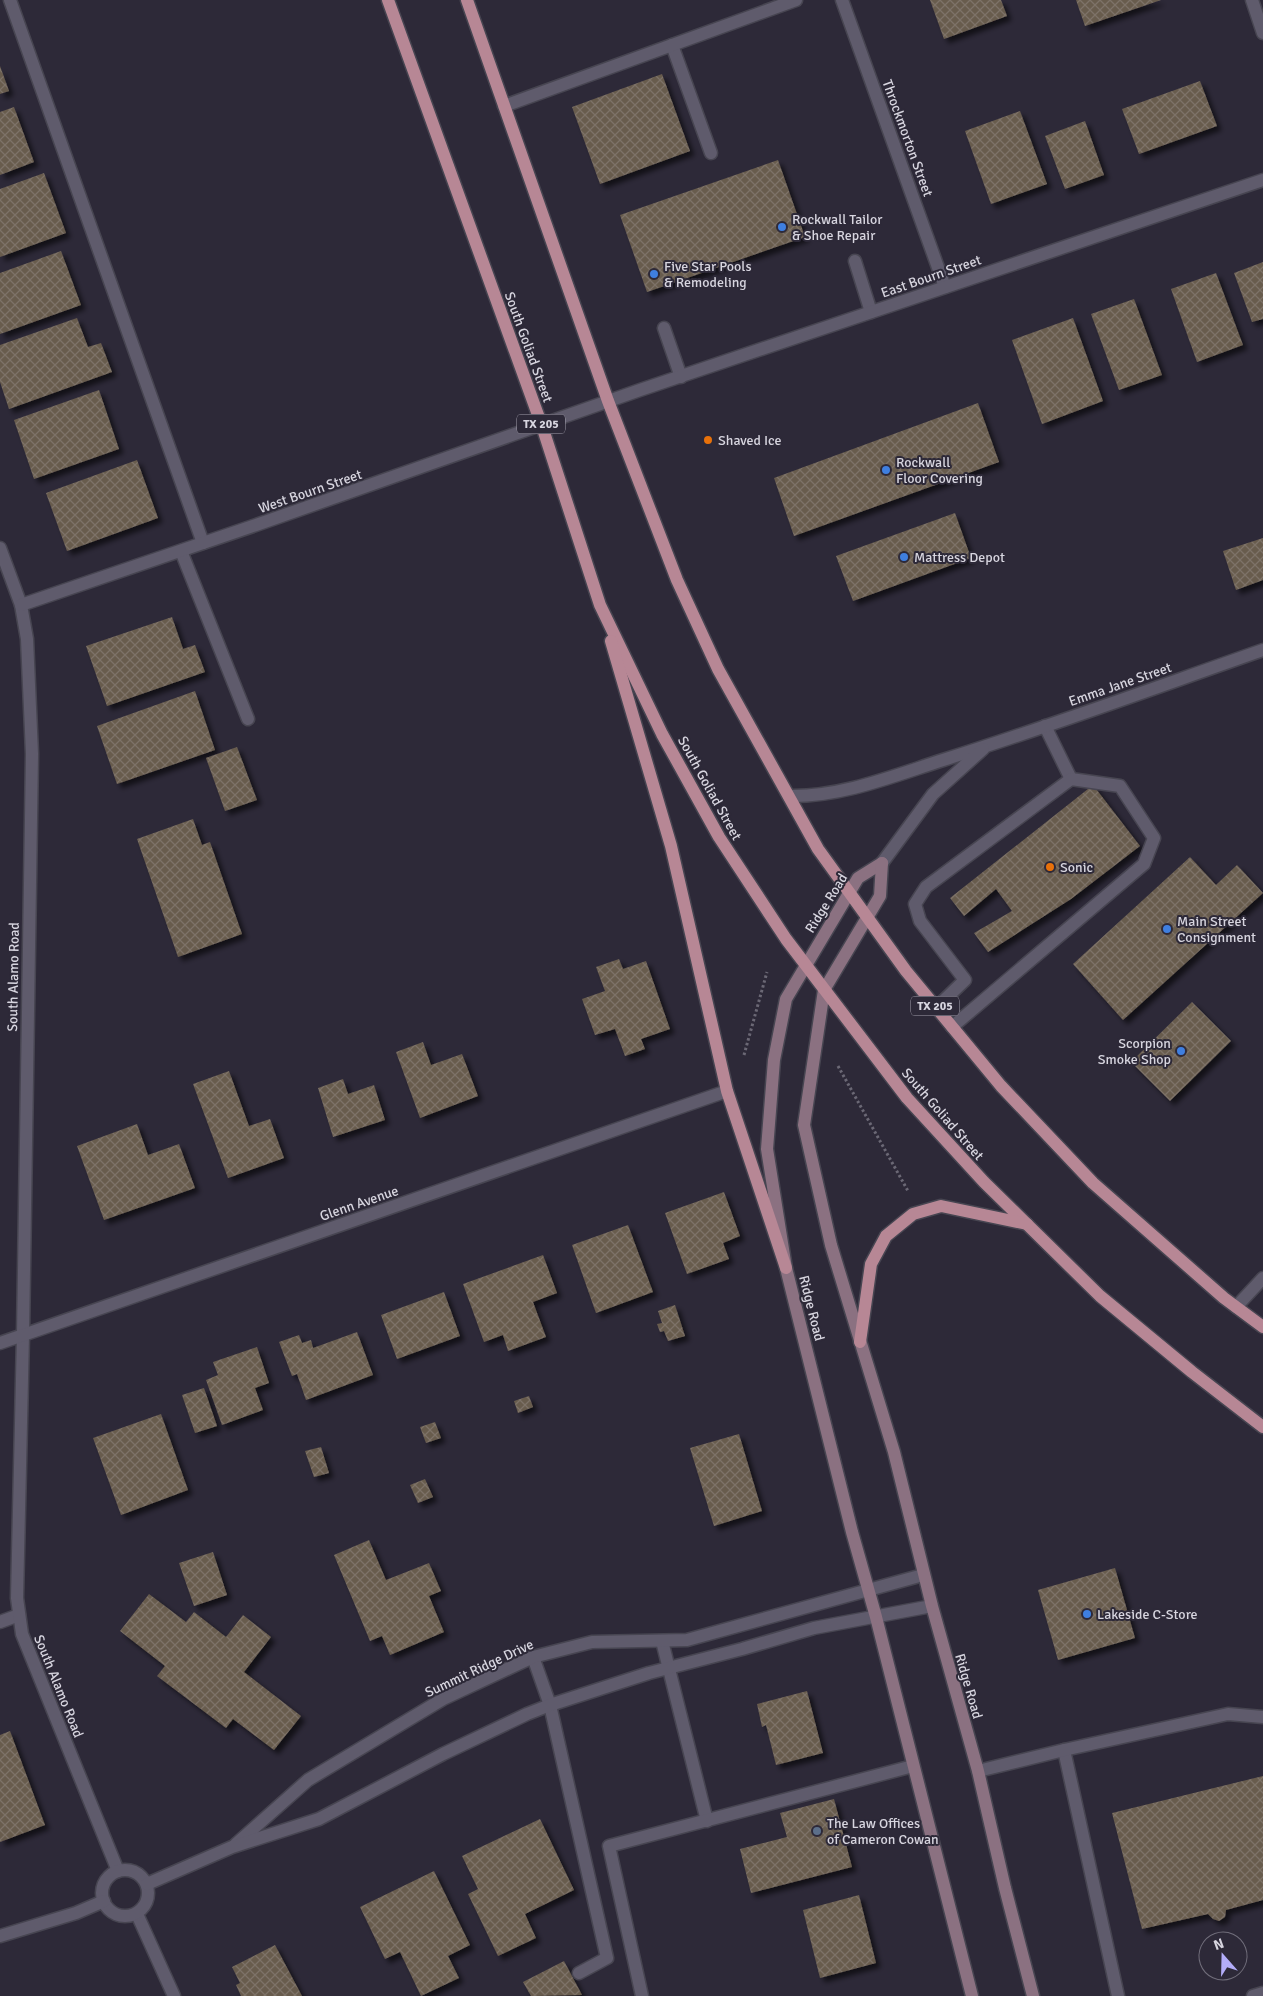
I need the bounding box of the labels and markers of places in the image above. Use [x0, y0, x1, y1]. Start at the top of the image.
place label: Rockwall Tailor & Shoe Repair [792, 211, 883, 244]
marker: Rockwall Tailor & Shoe Repair [776, 221, 788, 233]
place label: Five Star Pools & Remodeling [664, 258, 752, 291]
marker: Five Star Pools & Remodeling [648, 268, 660, 280]
place label: Shaved Ice [718, 432, 782, 449]
marker: Shaved Ice [702, 434, 714, 446]
place label: Rockwall Floor Covering [896, 454, 983, 487]
marker: Rockwall Floor Covering [880, 464, 892, 476]
place label: Mattress Depot [914, 549, 1005, 566]
marker: Mattress Depot [898, 551, 910, 563]
place label: Sonic [1060, 859, 1093, 876]
marker: Sonic [1044, 861, 1056, 873]
place label: Main Street Consignment [1177, 913, 1256, 946]
marker: Main Street Consignment [1161, 923, 1173, 935]
place label: Scorpion Smoke Shop [1098, 1035, 1171, 1068]
marker: Scorpion Smoke Shop [1175, 1045, 1187, 1057]
place label: Lakeside C-Store [1097, 1606, 1198, 1623]
marker: Lakeside C-Store [1081, 1608, 1093, 1620]
place label: The Law Offices of Cameron Cowan [827, 1815, 939, 1848]
marker: The Law Offices of Cameron Cowan [811, 1825, 823, 1837]

